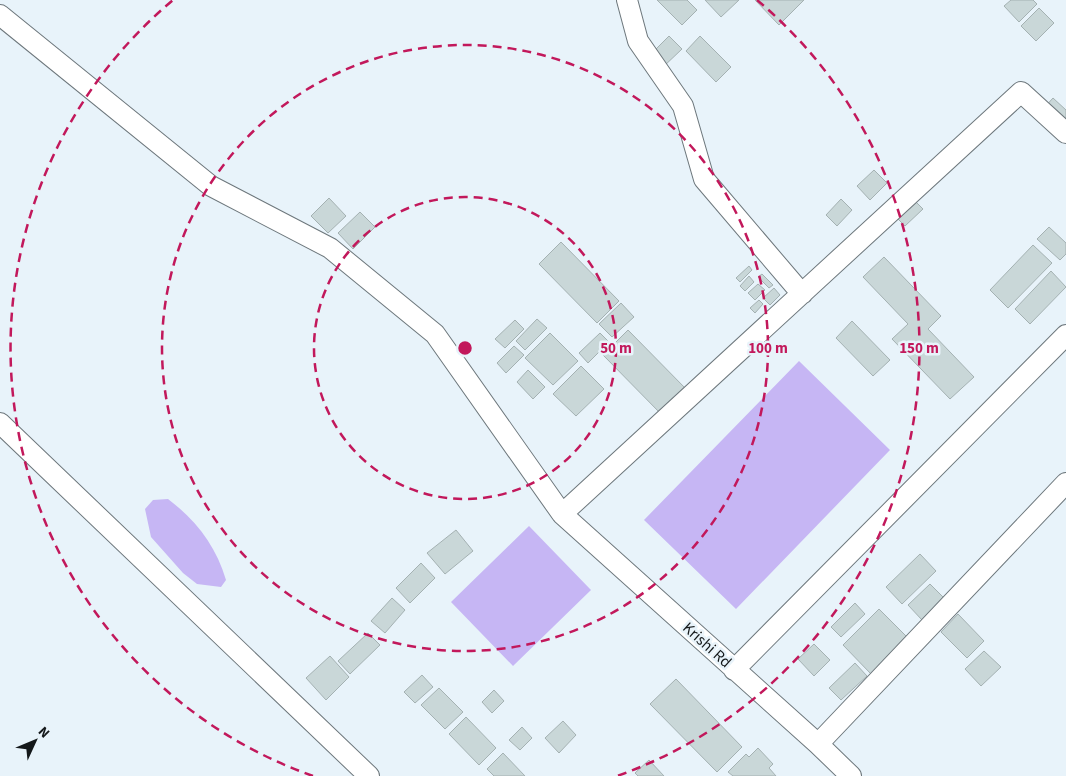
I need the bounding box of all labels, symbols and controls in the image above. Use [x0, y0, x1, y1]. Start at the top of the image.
text: 50 m [600, 338, 632, 359]
text: 100 m [748, 338, 788, 359]
text: 150 m [899, 338, 939, 359]
centre of rings [456, 339, 474, 357]
street label: Krishi Rd [678, 617, 736, 673]
north arrow [10, 716, 60, 766]
text: N [33, 722, 54, 743]

